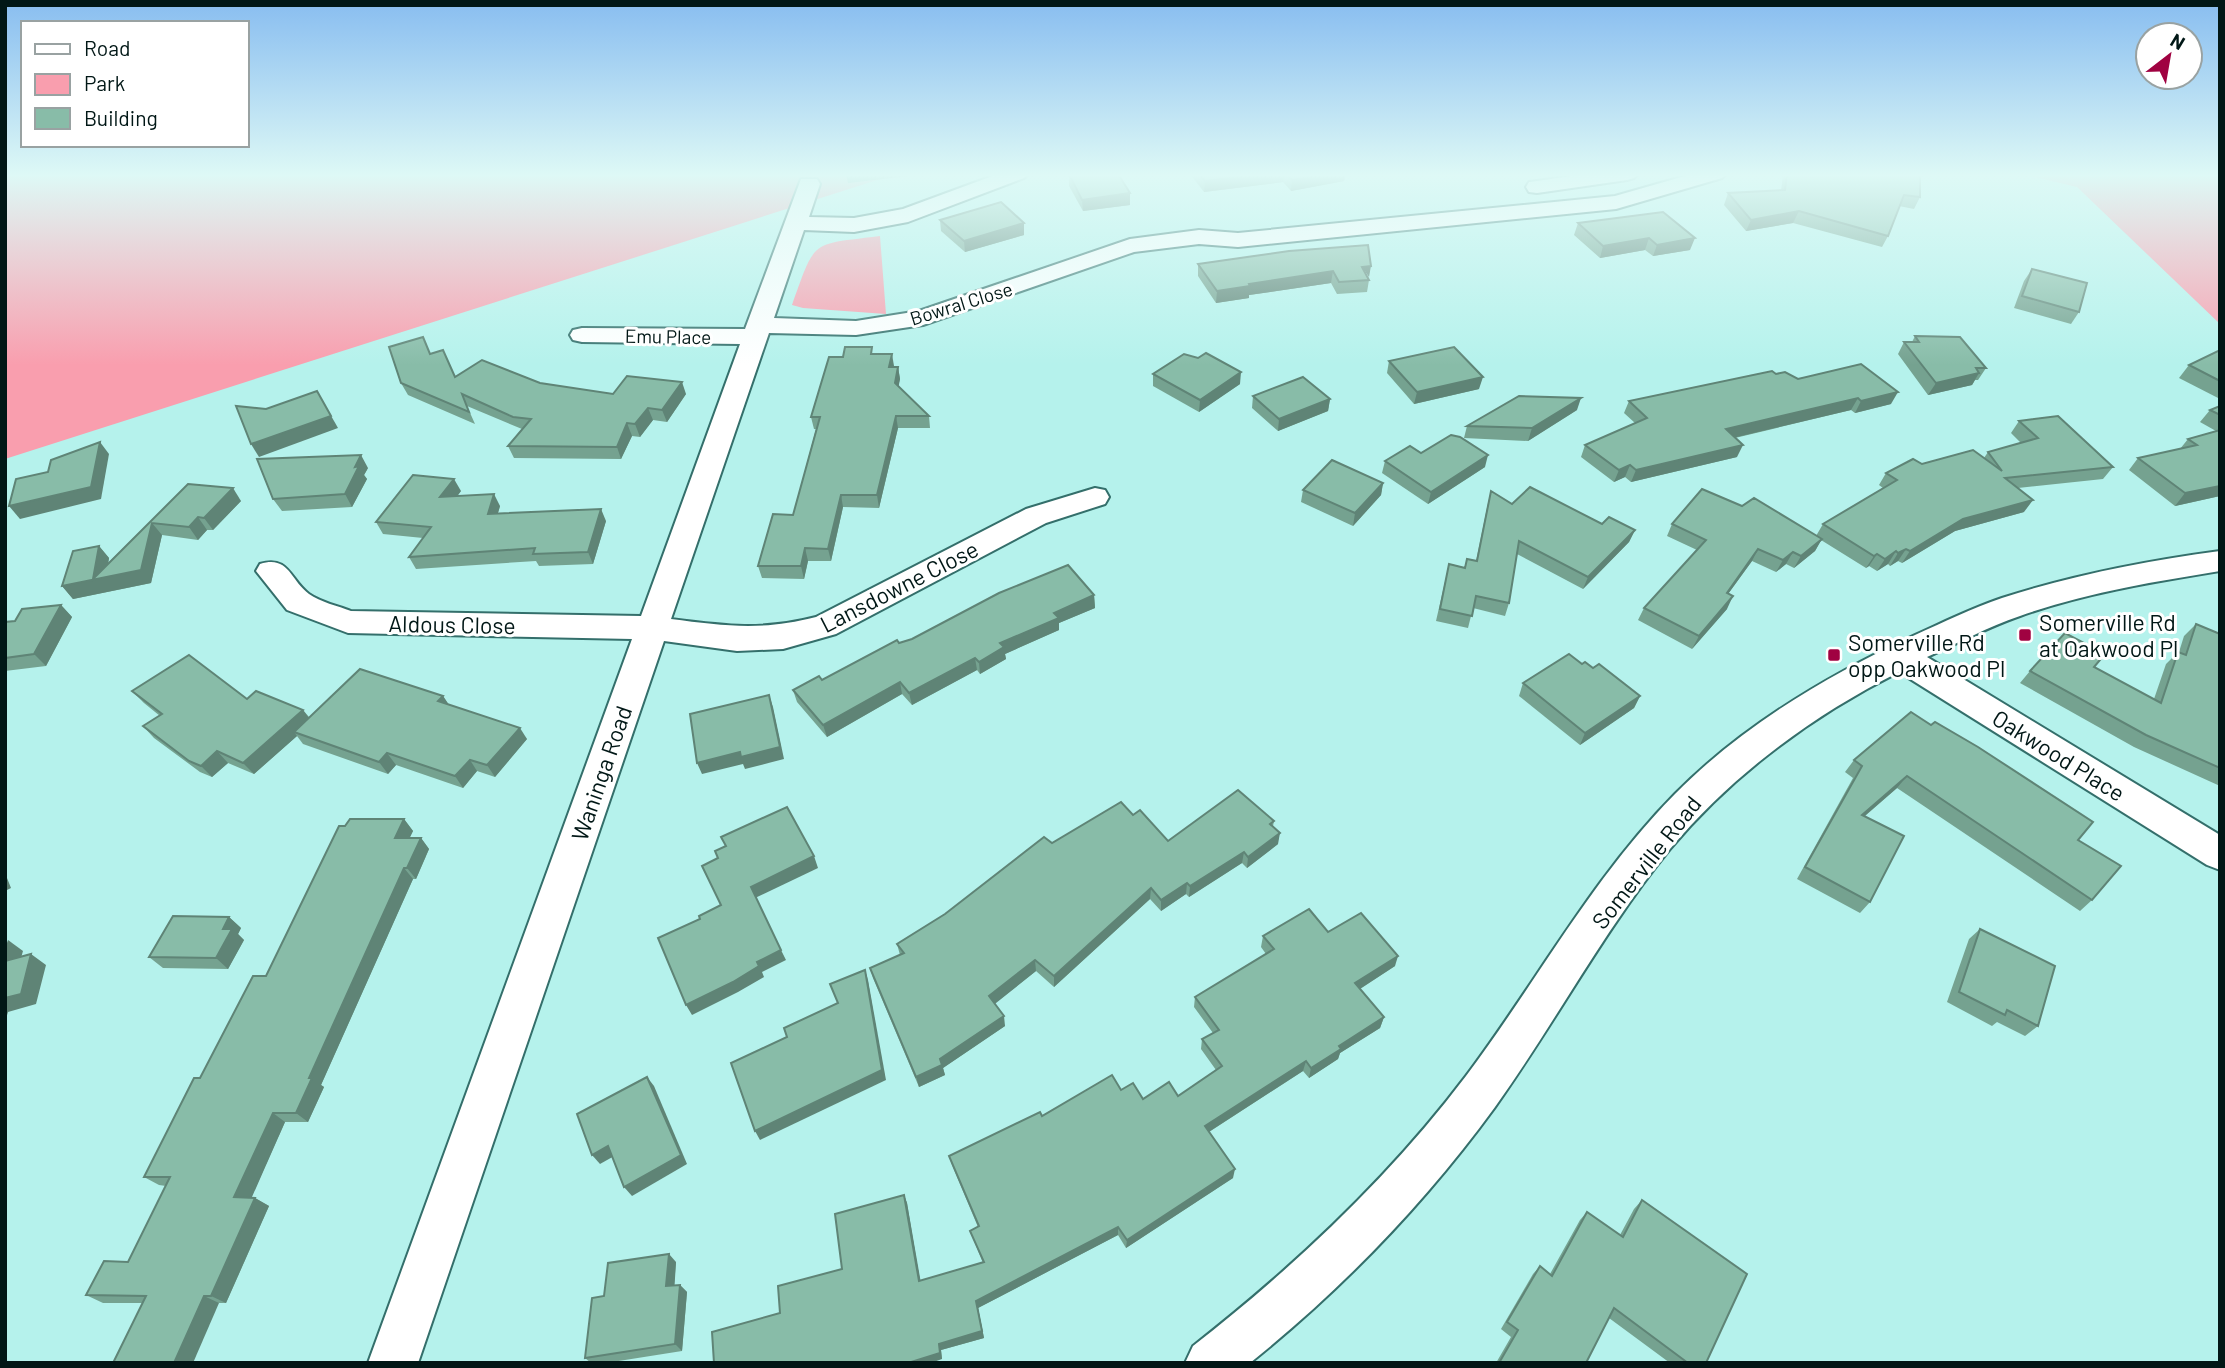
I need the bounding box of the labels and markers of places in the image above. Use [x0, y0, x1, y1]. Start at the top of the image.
place label: Somerville Rd at Oakwood Pl [2039, 608, 2178, 662]
marker: Somerville Rd at Oakwood Pl [2017, 627, 2033, 643]
place label: Somerville Rd opp Oakwood Pl [1848, 628, 2005, 682]
marker: Somerville Rd opp Oakwood Pl [1826, 647, 1842, 663]

